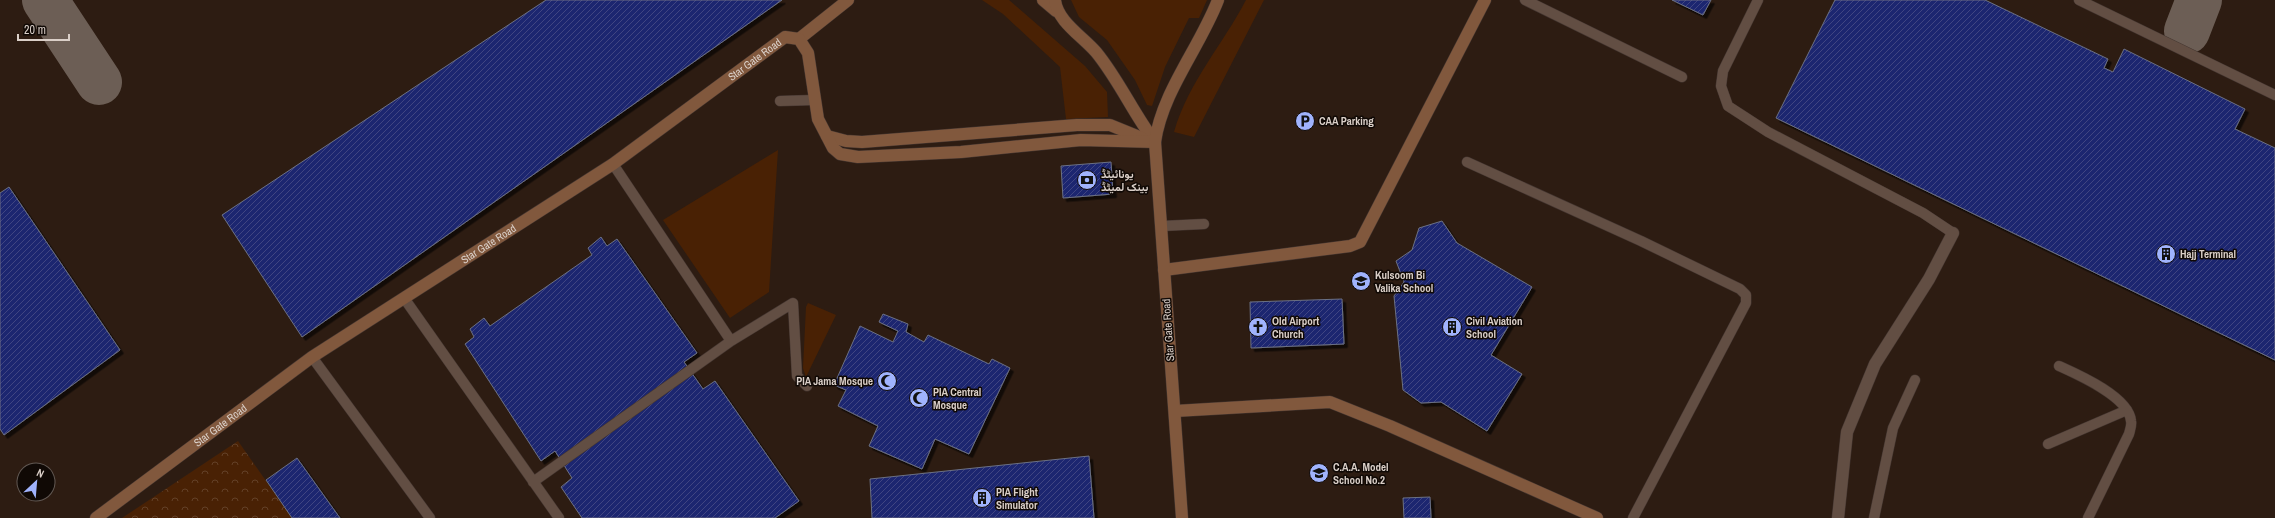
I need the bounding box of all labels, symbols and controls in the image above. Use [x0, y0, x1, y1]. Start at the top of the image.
scale bar [18, 16, 69, 42]
text: 20 m [24, 22, 46, 38]
street label: Star Gate Road [725, 35, 784, 84]
parking icon: CAA Parking [1294, 110, 1316, 132]
place label: CAA Parking [1319, 114, 1374, 128]
place label: یونائیٹڈ بینک لمیٹڈ [1101, 167, 1148, 194]
bank icon: یونائیٹڈ بینک لمیٹڈ [1076, 169, 1098, 191]
street label: Star Gate Road [458, 221, 519, 267]
building icon: Hajj Terminal [2155, 243, 2177, 265]
place label: Hajj Terminal [2180, 247, 2236, 261]
place label: Kulsoom Bi Valika School [1375, 268, 1433, 295]
school or university icon: Kulsoom Bi Valika School [1350, 270, 1372, 292]
street label: Star Gate Road [1159, 298, 1177, 362]
place label: Old Airport Church [1272, 314, 1319, 341]
place label: Civil Aviation School [1466, 314, 1523, 341]
church icon: Old Airport Church [1247, 316, 1269, 338]
building icon: Civil Aviation School [1441, 316, 1463, 338]
mosque icon: PIA Jama Mosque [876, 370, 898, 392]
place label: PIA Jama Mosque [796, 374, 873, 388]
place label: PIA Central Mosque [933, 385, 981, 412]
mosque icon: PIA Central Mosque [908, 387, 930, 409]
street label: Star Gate Road [191, 401, 250, 450]
place label: C.A.A. Model School No.2 [1333, 460, 1389, 487]
north arrow [16, 462, 56, 502]
school or university icon: C.A.A. Model School No.2 [1308, 462, 1330, 484]
text: N [34, 465, 46, 481]
place label: PIA Flight Simulator [996, 485, 1038, 512]
building icon: PIA Flight Simulator [971, 487, 993, 509]

